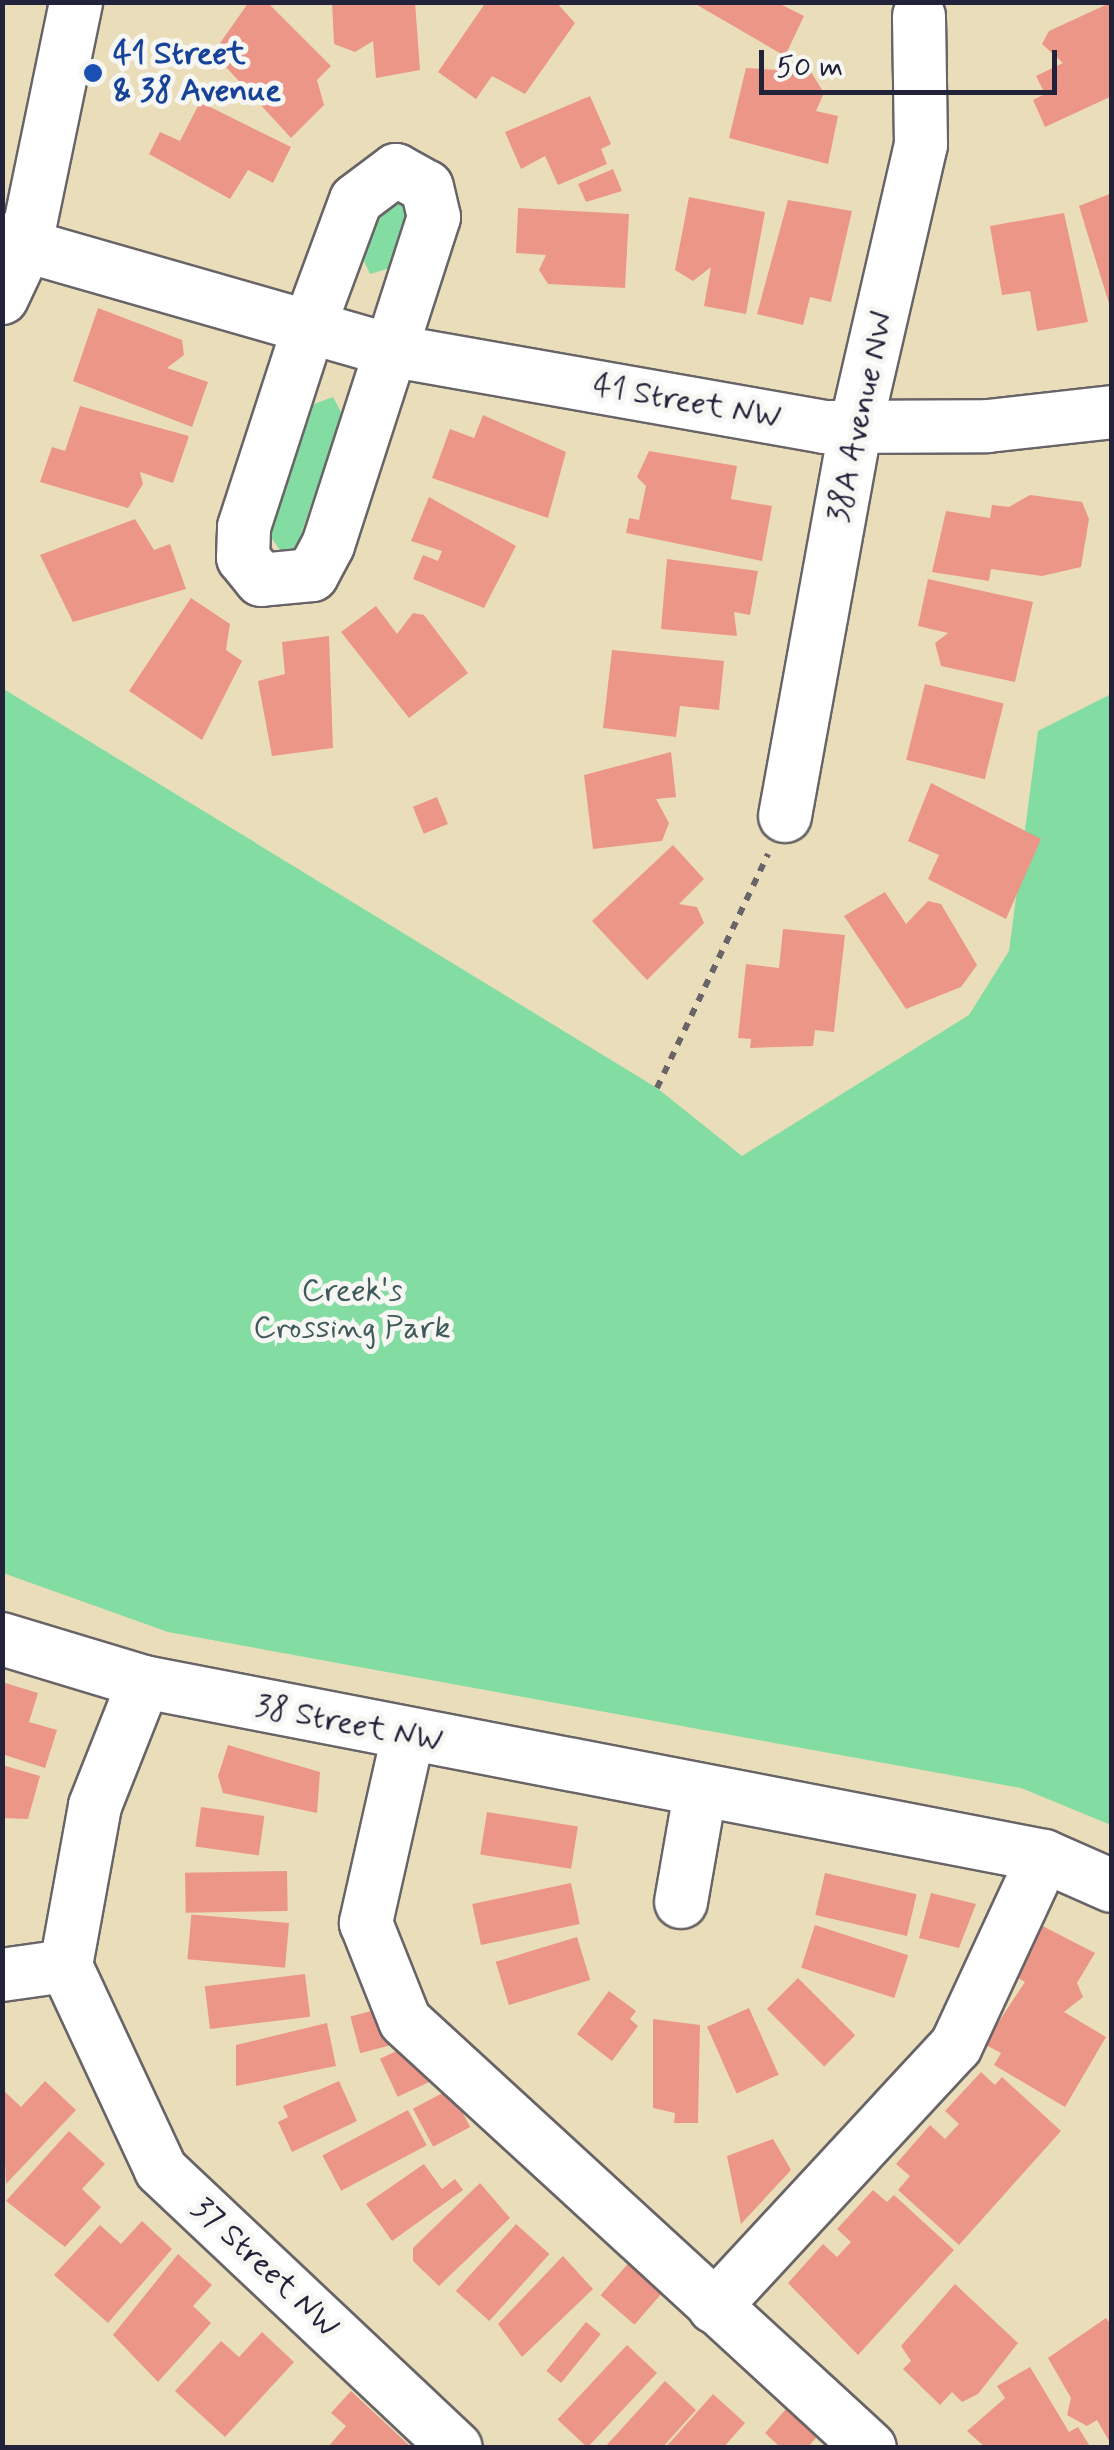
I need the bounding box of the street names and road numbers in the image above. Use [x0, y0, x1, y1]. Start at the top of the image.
street label: 38A Avenue NW [820, 306, 902, 528]
street label: 41 Street NW [591, 367, 783, 437]
street label: 38 Street NW [253, 1687, 445, 1761]
street label: 37 Street NW [183, 2190, 347, 2346]

